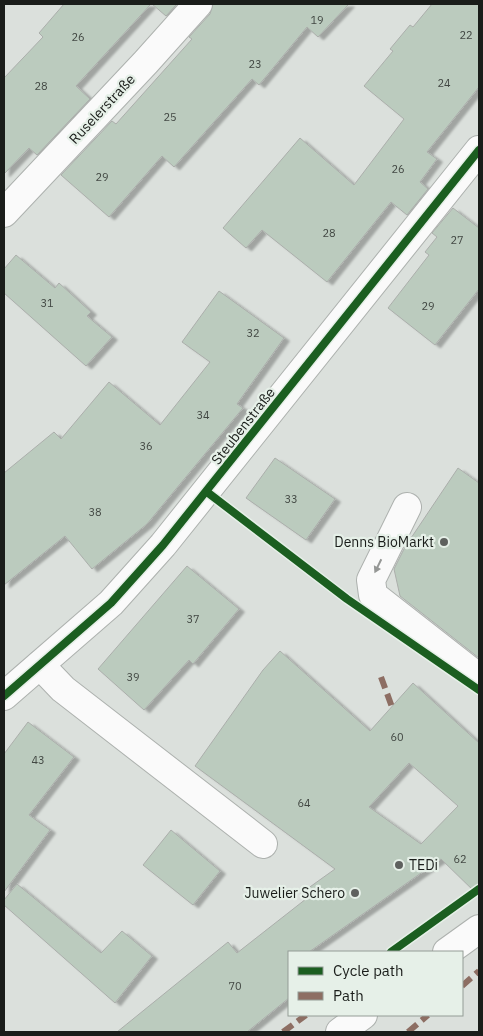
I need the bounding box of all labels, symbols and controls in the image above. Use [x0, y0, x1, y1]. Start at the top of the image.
house number: 19 [310, 13, 324, 27]
house number: 22 [459, 28, 473, 42]
house number: 26 [71, 30, 85, 44]
house number: 23 [248, 57, 262, 71]
street label: Ruselerstraße [65, 70, 139, 148]
house number: 24 [437, 76, 451, 90]
house number: 28 [34, 79, 48, 93]
house number: 25 [163, 110, 177, 124]
house number: 26 [391, 162, 405, 176]
house number: 29 [95, 170, 109, 184]
house number: 28 [322, 226, 336, 240]
house number: 27 [450, 233, 464, 247]
house number: 31 [40, 296, 54, 310]
house number: 29 [421, 299, 435, 313]
house number: 32 [246, 326, 260, 340]
street label: Steubenstraße [207, 383, 279, 468]
house number: 34 [196, 408, 210, 422]
house number: 36 [139, 439, 153, 453]
house number: 33 [284, 492, 298, 506]
house number: 38 [88, 505, 102, 519]
place label: Denns BioMarkt [334, 533, 434, 551]
marker: Denns BioMarkt [438, 536, 450, 548]
one-way arrow [374, 559, 382, 574]
house number: 37 [186, 612, 200, 626]
house number: 39 [126, 670, 140, 684]
house number: 60 [390, 730, 404, 744]
house number: 43 [31, 753, 45, 767]
house number: 64 [297, 796, 311, 810]
house number: 62 [453, 852, 467, 866]
place label: TEDi [409, 856, 438, 874]
marker: TEDi [393, 859, 405, 871]
place label: Juwelier Schero [244, 884, 345, 902]
marker: Juwelier Schero [349, 887, 361, 899]
legend [288, 951, 463, 1016]
text: Cycle path [333, 961, 404, 980]
house number: 70 [228, 979, 242, 993]
text: Path [333, 986, 364, 1005]

